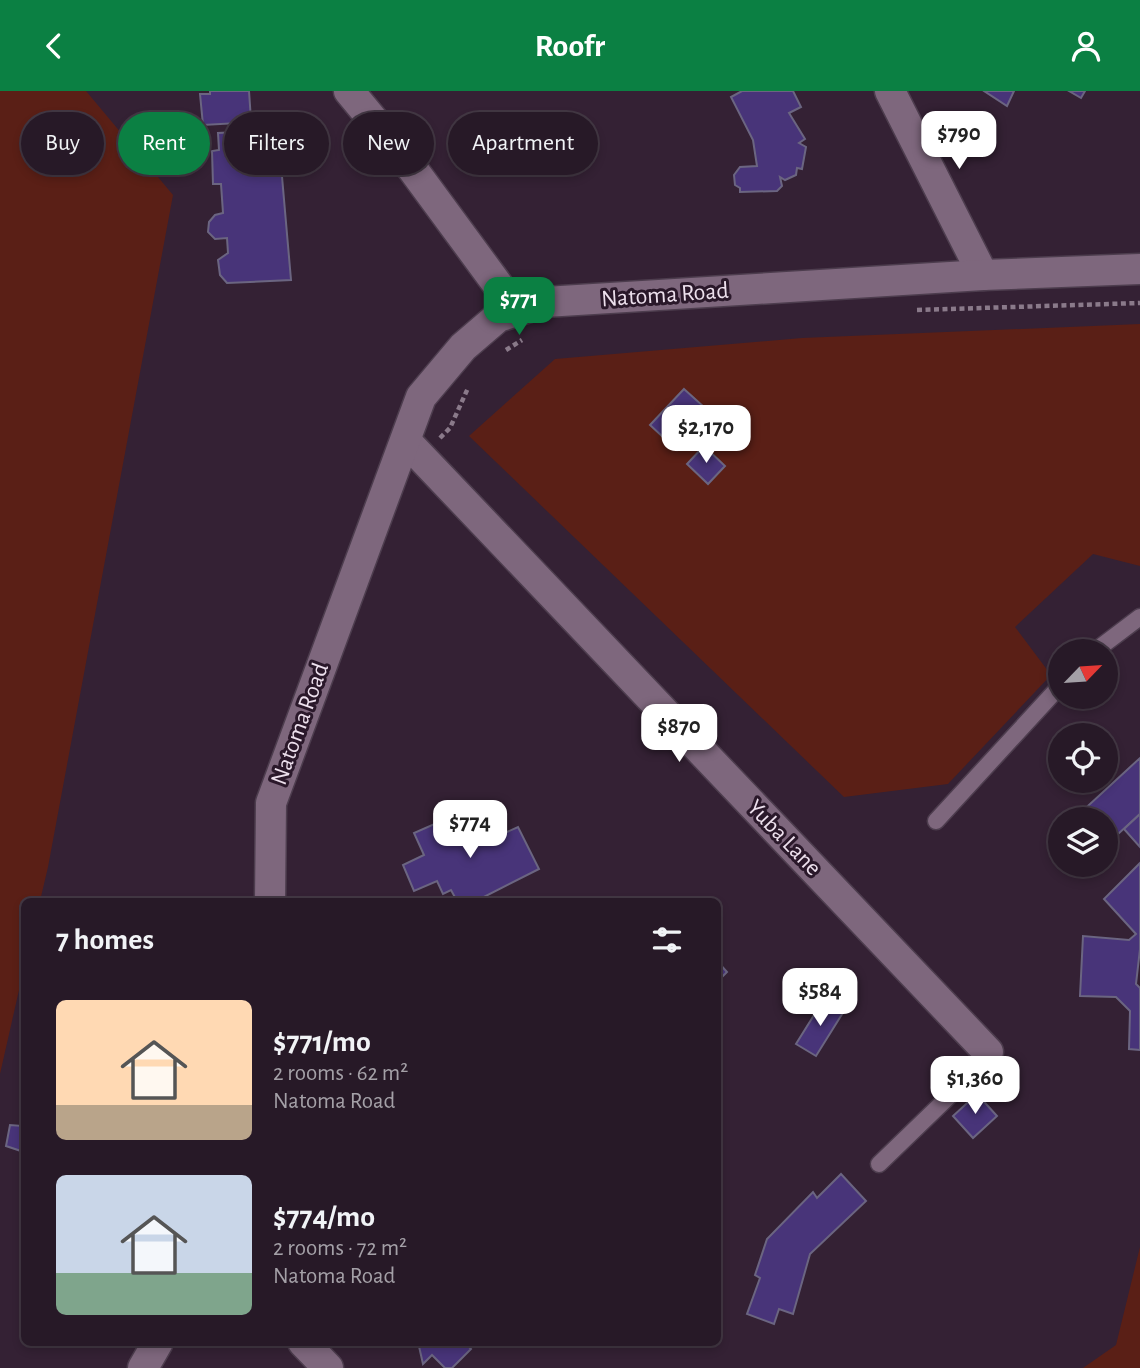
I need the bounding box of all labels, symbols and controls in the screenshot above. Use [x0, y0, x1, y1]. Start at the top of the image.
icon: back [35, 27, 73, 65]
icon: person [1067, 27, 1105, 65]
text: Roofr [535, 30, 605, 62]
pin: $790 [918, 111, 1000, 171]
chip: Buy [21, 112, 104, 175]
chip: Rent [118, 112, 210, 175]
chip: Filters [224, 112, 329, 175]
chip: New [343, 112, 434, 175]
chip: Apartment [448, 112, 598, 175]
text: $790 [937, 122, 981, 145]
pin: $771 [478, 278, 560, 337]
street label: Natoma Road [600, 279, 730, 311]
text: $771 [500, 288, 538, 311]
pin: $2,170 [649, 405, 763, 465]
text: $2,170 [678, 416, 734, 439]
north arrow [1048, 639, 1118, 709]
map controls [1048, 639, 1118, 877]
street label: Natoma Road [267, 660, 333, 788]
pin: $870 [638, 705, 720, 764]
text: $870 [657, 715, 701, 738]
button: locate [1048, 723, 1118, 793]
street label: Yuba Lane [742, 795, 826, 881]
pin: $774 [429, 801, 511, 860]
button: layers [1048, 807, 1118, 877]
text: $774 [449, 811, 491, 834]
icon: filters [648, 921, 686, 959]
text: 7 homes [56, 925, 154, 955]
pin: $584 [779, 969, 861, 1028]
text: $584 [798, 979, 842, 1002]
text: $771/mo [273, 1027, 371, 1057]
icon: home [112, 1028, 196, 1112]
pin: $1,360 [918, 1056, 1032, 1116]
text: 2 rooms · 62 m² [273, 1062, 408, 1085]
text: $1,360 [947, 1067, 1003, 1090]
text: Natoma Road [273, 1090, 396, 1113]
text: $774/mo [273, 1202, 375, 1232]
icon: home [112, 1203, 196, 1287]
text: 2 rooms · 72 m² [273, 1237, 407, 1260]
text: Natoma Road [273, 1265, 396, 1288]

